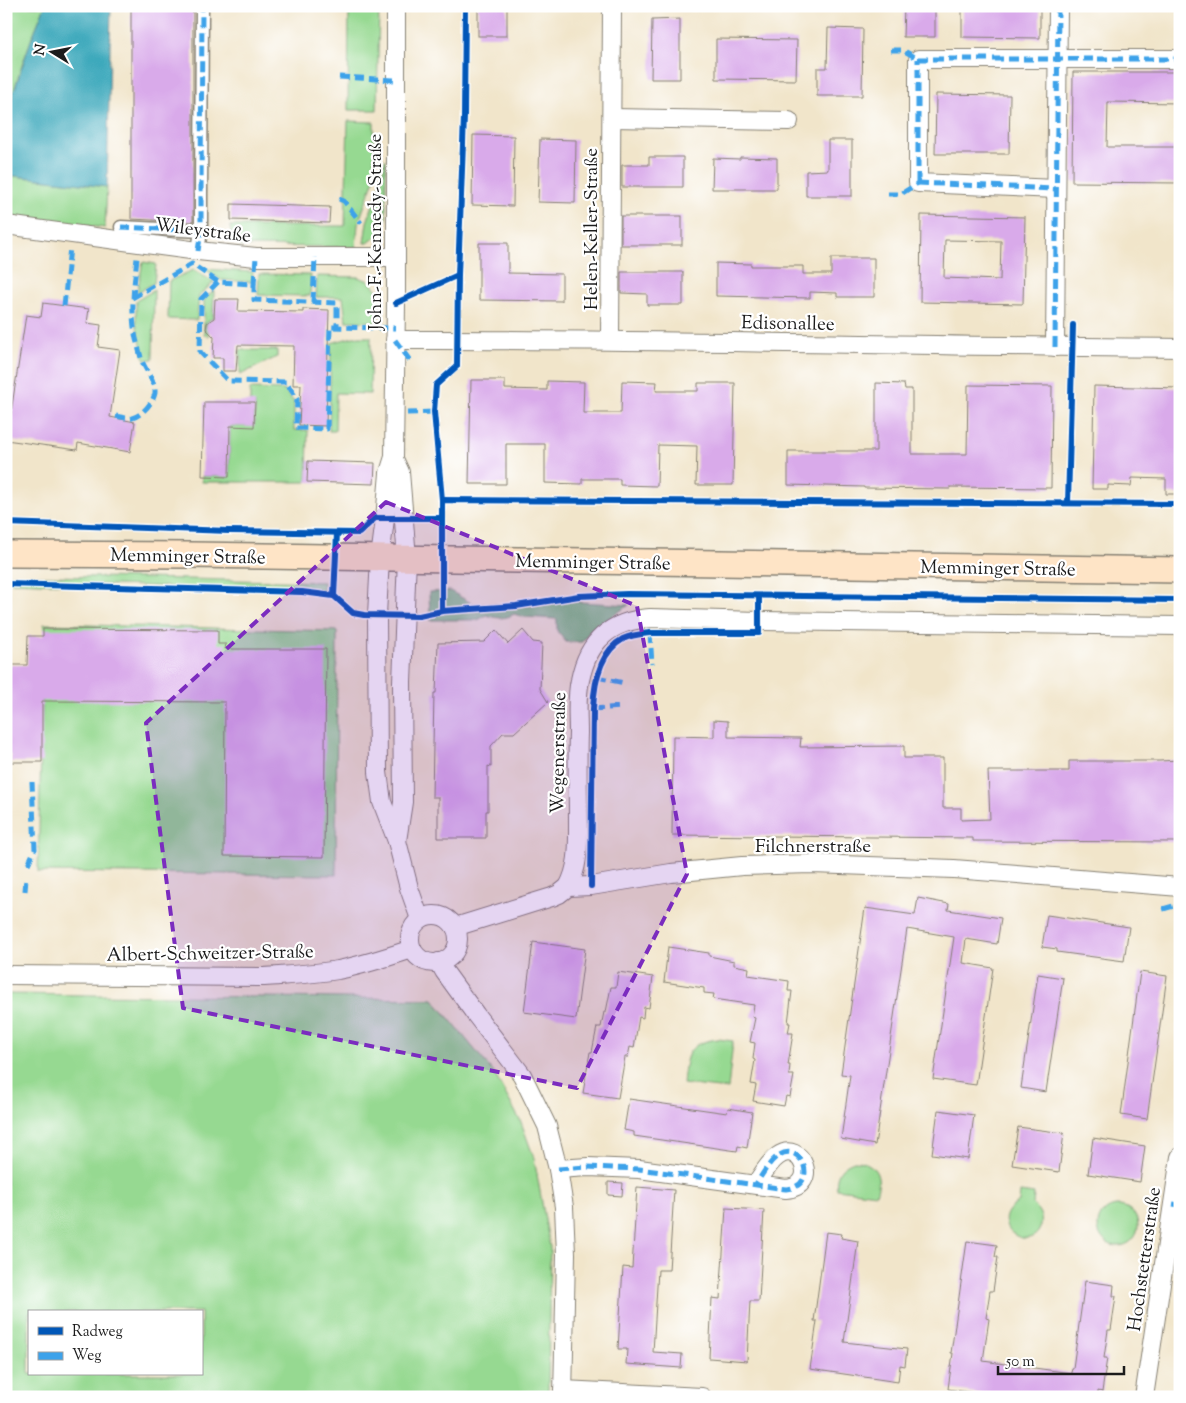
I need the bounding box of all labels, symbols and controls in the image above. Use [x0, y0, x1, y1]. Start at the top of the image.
north arrow [28, 28, 78, 78]
text: N [30, 43, 52, 57]
street label: John-F.-Kennedy-Straße [363, 134, 390, 331]
street label: Helen-Keller-Straße [579, 148, 606, 310]
street label: Wileystraße [153, 212, 253, 251]
street label: Edisonallee [741, 310, 835, 339]
street label: Memminger Straße [110, 543, 266, 572]
street label: Memminger Straße [515, 549, 671, 578]
street label: Memminger Straße [920, 555, 1076, 584]
street label: Wegenerstraße [545, 692, 574, 814]
street label: Filchnerstraße [755, 834, 871, 861]
street label: Albert-Schweitzer-Straße [106, 939, 314, 970]
street label: Hochstetterstraße [1122, 1185, 1169, 1333]
legend [28, 1310, 202, 1376]
text: Radweg [72, 1322, 123, 1343]
scale bar [998, 1343, 1125, 1375]
text: Weg [72, 1346, 102, 1367]
text: 50 m [1005, 1352, 1035, 1373]

